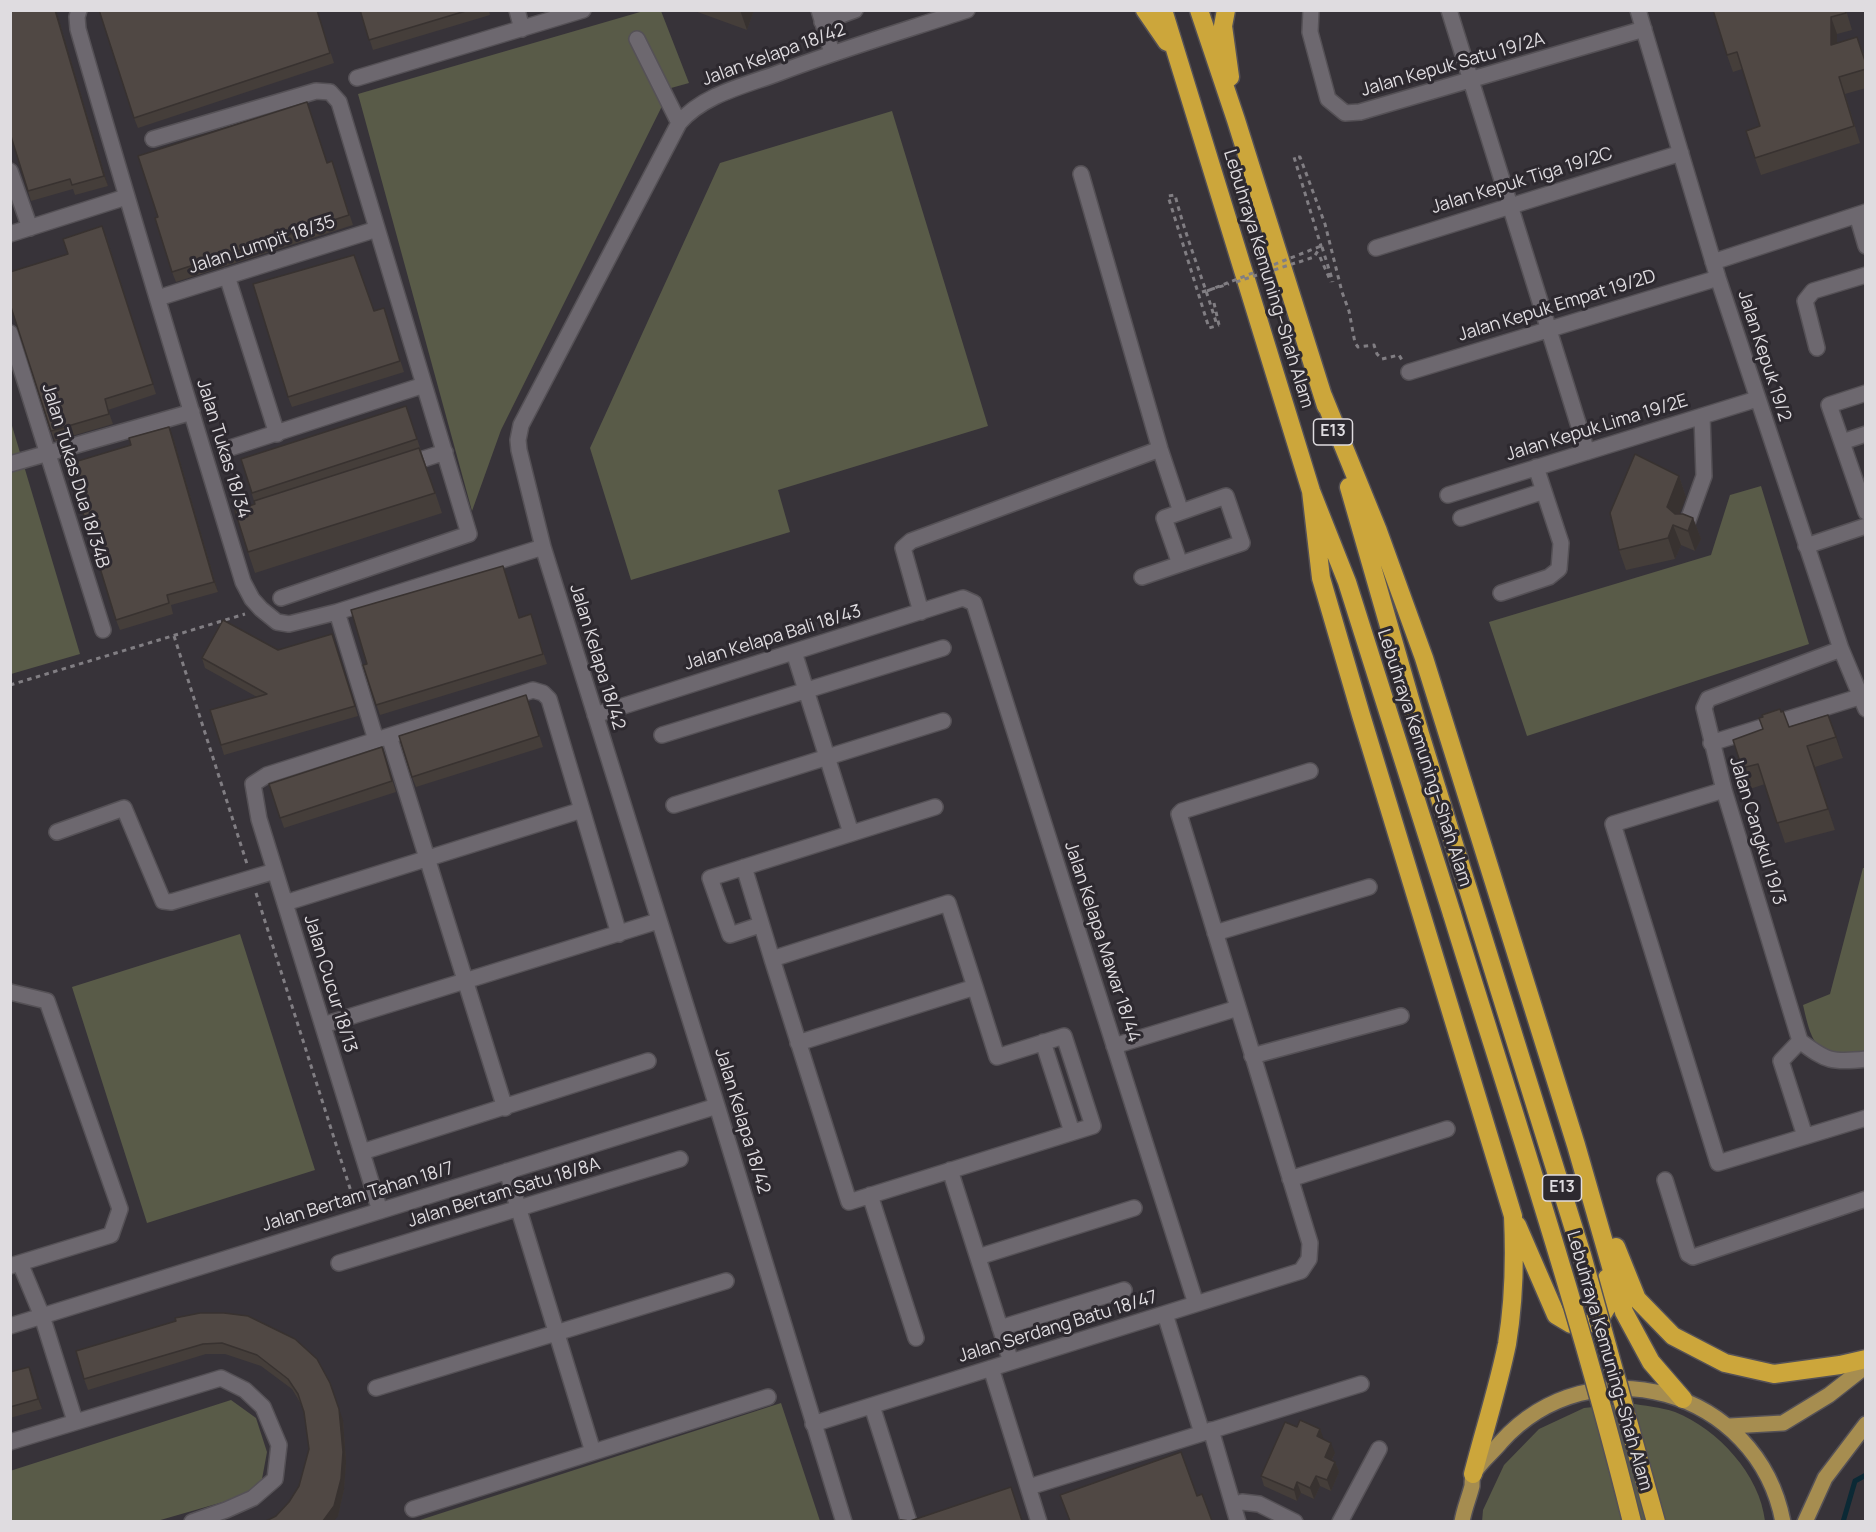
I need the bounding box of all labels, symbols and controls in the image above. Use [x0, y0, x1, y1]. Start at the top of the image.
street label: Jalan Kelapa 18/42 [699, 19, 849, 91]
street label: Jalan Kepuk Satu 19/2A [1359, 28, 1547, 102]
street label: Jalan Kepuk Tiga 19/2C [1429, 143, 1615, 219]
street label: Lebuhraya Kemuning–Shah Alam [1218, 147, 1318, 411]
street label: Jalan Lumpit 18/35 [186, 211, 338, 279]
street label: Jalan Kepuk Empat 19/2D [1456, 266, 1658, 346]
street label: Jalan Kepuk 19/2 [1733, 288, 1795, 424]
street label: Jalan Tukas 18/34 [192, 377, 254, 521]
street label: Jalan Tukas Dua 18/34B [37, 381, 113, 571]
street label: Jalan Kepuk Lima 19/2E [1504, 390, 1690, 466]
road number: E13 [1314, 419, 1352, 445]
street label: Jalan Kelapa 18/42 [565, 582, 629, 732]
street label: Jalan Kelapa Bali 18/43 [682, 601, 864, 675]
street label: Lebuhraya Kemuning–Shah Alam [1372, 627, 1476, 889]
street label: Jalan Cangkul 19/3 [1724, 754, 1790, 908]
street label: Jalan Kelapa Mawar 18/44 [1059, 839, 1145, 1045]
street label: Jalan Cucur 18/13 [299, 913, 361, 1055]
street label: Jalan Kelapa 18/42 [710, 1046, 774, 1196]
street label: Jalan Bertam Satu 18/8A [405, 1153, 603, 1233]
street label: Jalan Bertam Tahan 18/7 [260, 1158, 456, 1236]
road number: E13 [1542, 1175, 1582, 1201]
street label: Lebuhraya Kemuning–Shah Alam [1562, 1229, 1656, 1493]
street label: Jalan Serdang Batu 18/47 [956, 1286, 1160, 1368]

